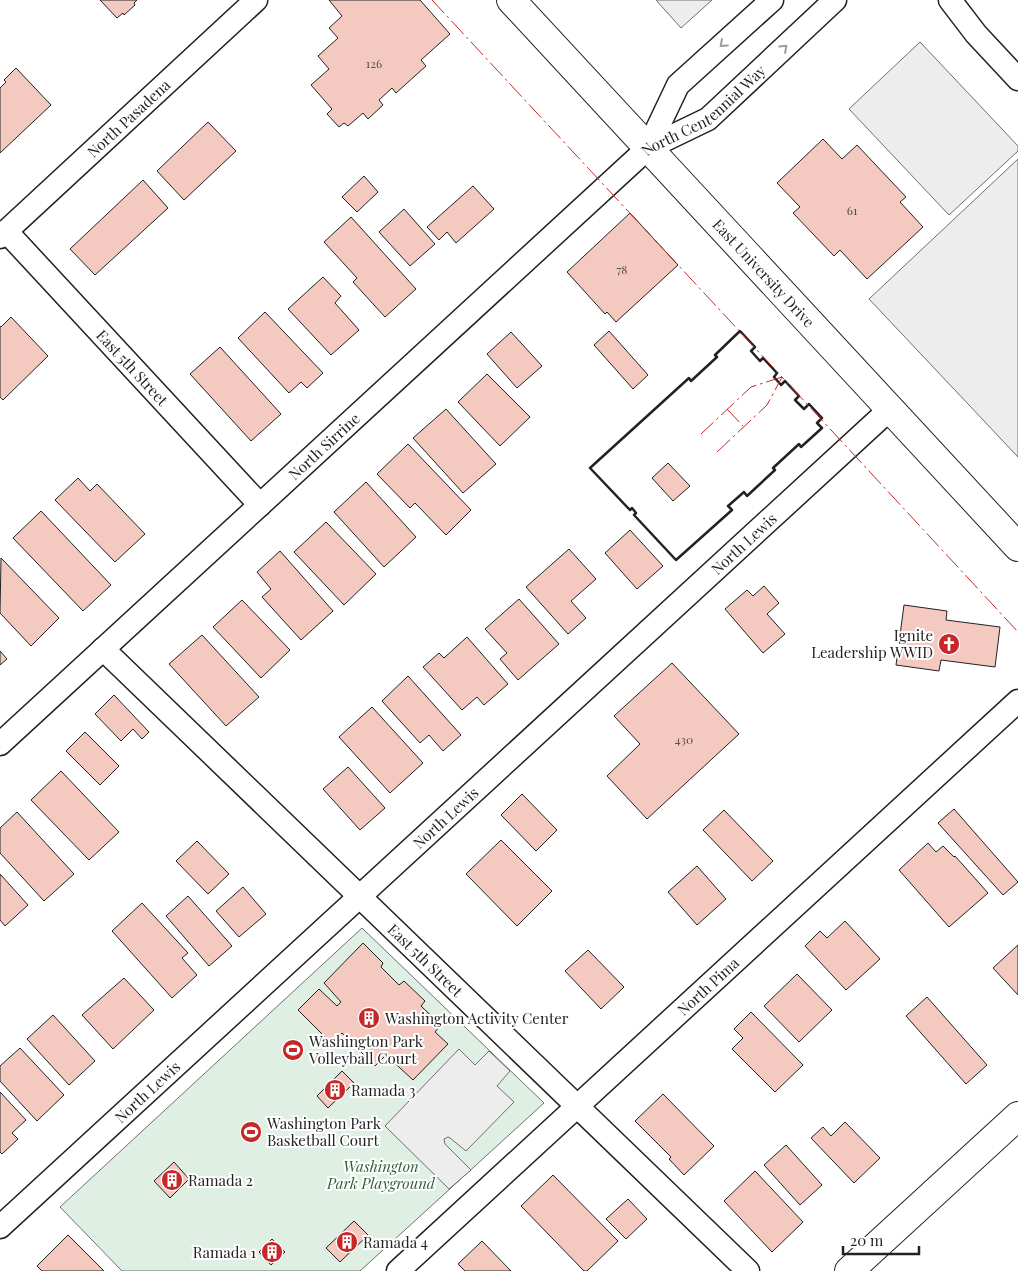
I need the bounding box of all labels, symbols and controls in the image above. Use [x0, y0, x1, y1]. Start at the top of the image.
one-way arrow [719, 38, 728, 47]
one-way arrow [778, 45, 787, 54]
house number: 126 [366, 55, 382, 71]
street label: North Centennial Way [636, 60, 770, 160]
street label: North Pasadena [83, 74, 175, 162]
house number: 61 [847, 202, 858, 218]
street label: East University Drive [709, 214, 819, 331]
house number: 78 [616, 261, 628, 277]
street label: East 5th Street [92, 325, 173, 410]
street label: North Sirrine [284, 408, 364, 484]
street label: North Lewis [707, 508, 781, 579]
place label: Ignite Leadership WWID [811, 625, 933, 662]
church icon: Ignite Leadership WWID [937, 632, 961, 656]
house number: 430 [675, 731, 693, 747]
street label: North Lewis [408, 782, 482, 853]
street label: East 5th Street [384, 919, 468, 1001]
street label: North Pima [673, 952, 743, 1020]
building icon: Washington Activity Center [357, 1006, 381, 1030]
place label: Washington Activity Center [384, 1008, 569, 1028]
place label: Washington Park Volleyball Court [308, 1031, 424, 1068]
sports icon: Washington Park Volleyball Court [281, 1038, 305, 1062]
street label: North Lewis [110, 1056, 184, 1127]
building icon: Ramada 3 [323, 1078, 347, 1102]
place label: Ramada 3 [351, 1080, 416, 1100]
place label: Washington Park Basketball Court [266, 1113, 382, 1150]
sports icon: Washington Park Basketball Court [239, 1120, 263, 1144]
park label: Washington Park Playground [326, 1156, 436, 1193]
building icon: Ramada 2 [160, 1168, 184, 1192]
place label: Ramada 2 [188, 1170, 253, 1190]
scale bar [843, 1224, 919, 1256]
building icon: Ramada 4 [335, 1230, 359, 1254]
text: 20 m [850, 1230, 884, 1250]
place label: Ramada 4 [363, 1232, 428, 1252]
building icon: Ramada 1 [260, 1240, 284, 1264]
place label: Ramada 1 [193, 1242, 256, 1262]

